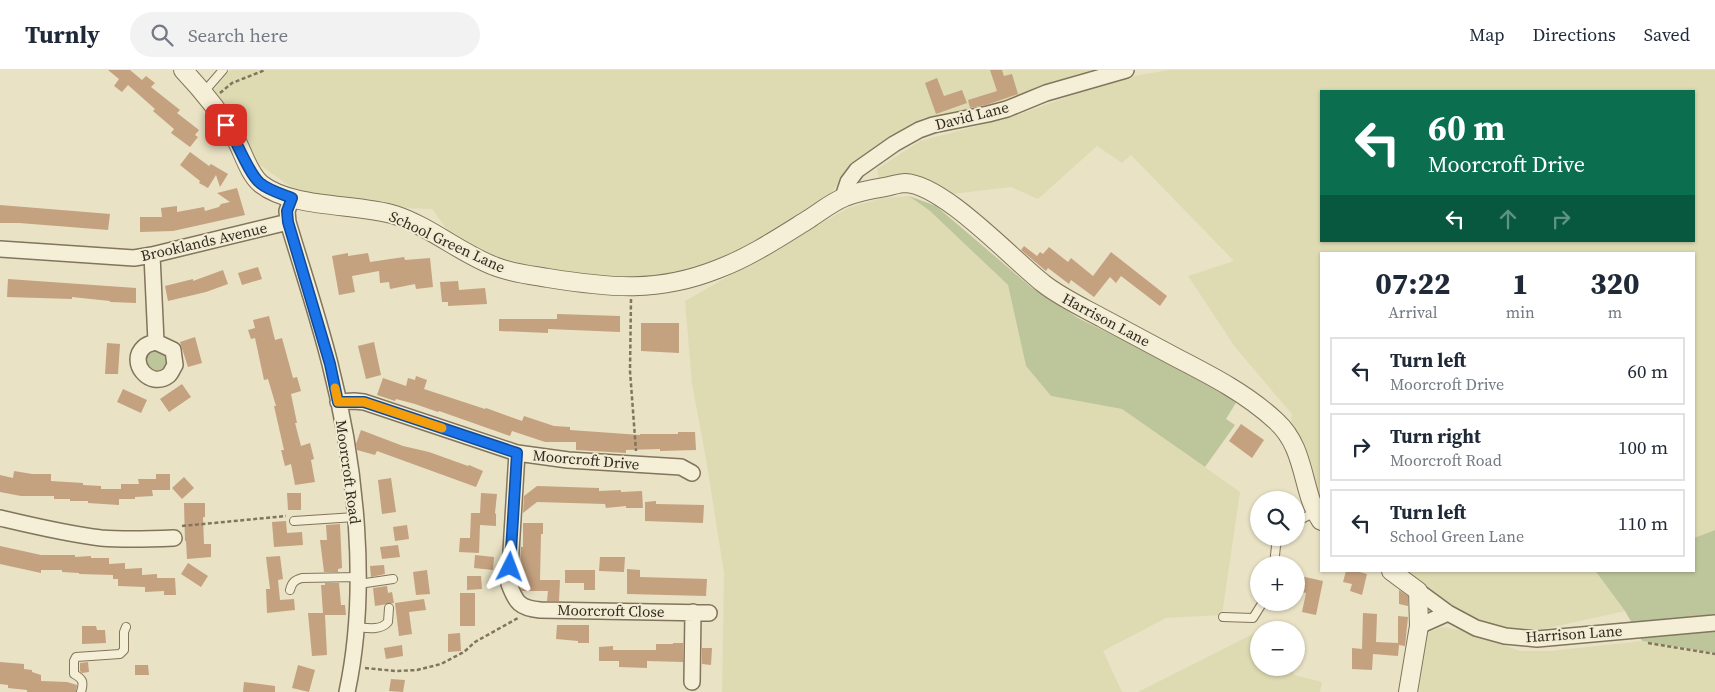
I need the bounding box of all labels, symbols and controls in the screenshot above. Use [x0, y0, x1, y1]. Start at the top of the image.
search box [130, 12, 480, 57]
text: Turnly [25, 18, 100, 51]
icon: search [148, 21, 176, 49]
text: Search here [188, 22, 288, 48]
text: Map [1469, 22, 1505, 47]
text: Directions [1533, 22, 1616, 47]
text: Saved [1644, 22, 1690, 47]
street label: David Lane [933, 96, 1011, 135]
pin [205, 104, 247, 146]
text: 60 m [1428, 104, 1505, 152]
icon: left [1345, 110, 1410, 175]
icon: arrive [212, 111, 240, 139]
text: Moorcroft Drive [1428, 149, 1585, 179]
street label: School Green Lane [386, 205, 509, 278]
icon: left [1441, 205, 1469, 233]
icon: ahead [1494, 205, 1522, 233]
icon: right [1547, 205, 1575, 233]
street label: Brooklands Avenue [139, 217, 269, 266]
text: 07:22 [1375, 263, 1450, 304]
text: 1 [1512, 263, 1529, 304]
text: 320 [1590, 263, 1640, 304]
street label: Harrison Lane [1059, 288, 1154, 352]
text: Arrival [1388, 301, 1438, 323]
text: min [1506, 301, 1535, 323]
text: m [1608, 301, 1622, 323]
text: Turn left [1390, 347, 1466, 373]
icon: left [1347, 357, 1375, 385]
text: 60 m [1627, 358, 1668, 384]
text: Moorcroft Drive [1390, 373, 1504, 395]
street label: Moorcroft Road [331, 419, 366, 526]
text: Turn right [1390, 423, 1481, 449]
icon: right [1347, 433, 1375, 461]
text: 100 m [1618, 434, 1668, 460]
street label: Moorcroft Drive [532, 444, 641, 475]
text: Moorcroft Road [1390, 449, 1502, 471]
map controls [1250, 491, 1305, 676]
button: search [1250, 491, 1305, 546]
text: Turn left [1390, 499, 1466, 525]
icon: left [1347, 509, 1375, 537]
text: 110 m [1618, 510, 1668, 536]
text: School Green Lane [1390, 525, 1524, 547]
position arrow [483, 540, 535, 592]
button: + [1250, 556, 1305, 611]
street label: Moorcroft Close [557, 599, 665, 622]
street label: Harrison Lane [1525, 620, 1623, 647]
button: − [1250, 621, 1305, 676]

